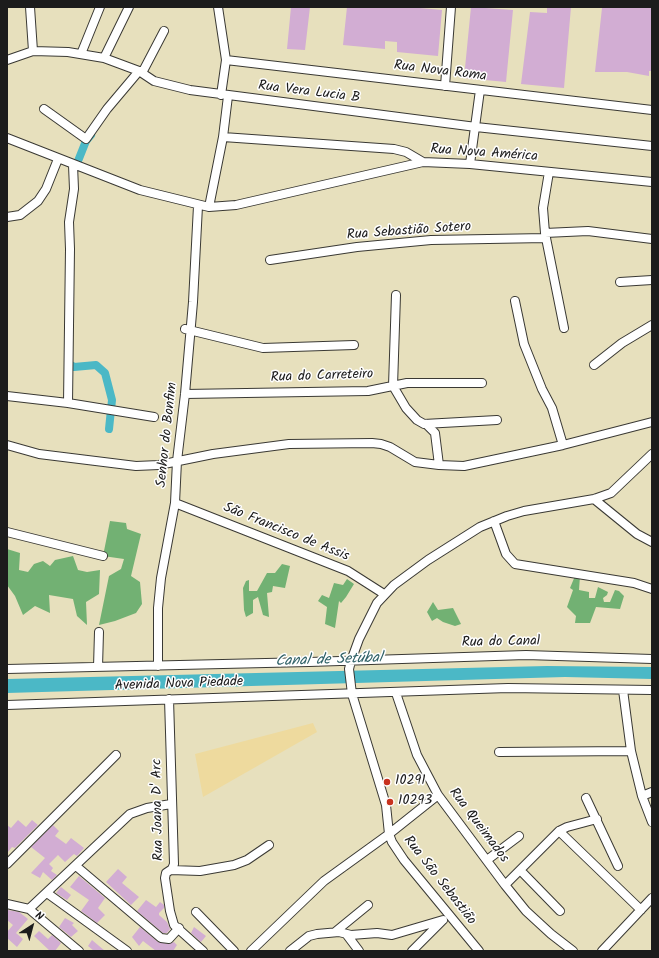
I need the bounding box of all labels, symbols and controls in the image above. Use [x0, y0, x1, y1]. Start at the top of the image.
street label: Rua Nova Roma [393, 58, 487, 86]
street label: Rua Vera Lucia B [257, 78, 361, 108]
street label: Rua Nova América [430, 142, 538, 166]
street label: Rua Sebastião Sotero [346, 219, 472, 245]
street label: Rua do Carreteiro [270, 367, 374, 387]
street label: Senhor do Bonfim [154, 382, 182, 488]
street label: São Francisco de Assis [221, 500, 351, 566]
street label: Rua do Canal [462, 634, 540, 652]
water label: Canal de Setúbal [275, 650, 383, 672]
street label: Avenida Nova Piedade [114, 674, 244, 696]
street label: Rua Joana D' Arc [150, 759, 168, 861]
place label: 10291 [395, 774, 426, 790]
marker: 10291 [382, 777, 392, 787]
street label: Rua Queimados [444, 785, 512, 867]
place label: 10293 [398, 794, 432, 810]
marker: 10293 [385, 797, 395, 807]
street label: Rua São Sebastião [399, 833, 479, 929]
north arrow [12, 906, 52, 946]
text: N [31, 907, 47, 926]

